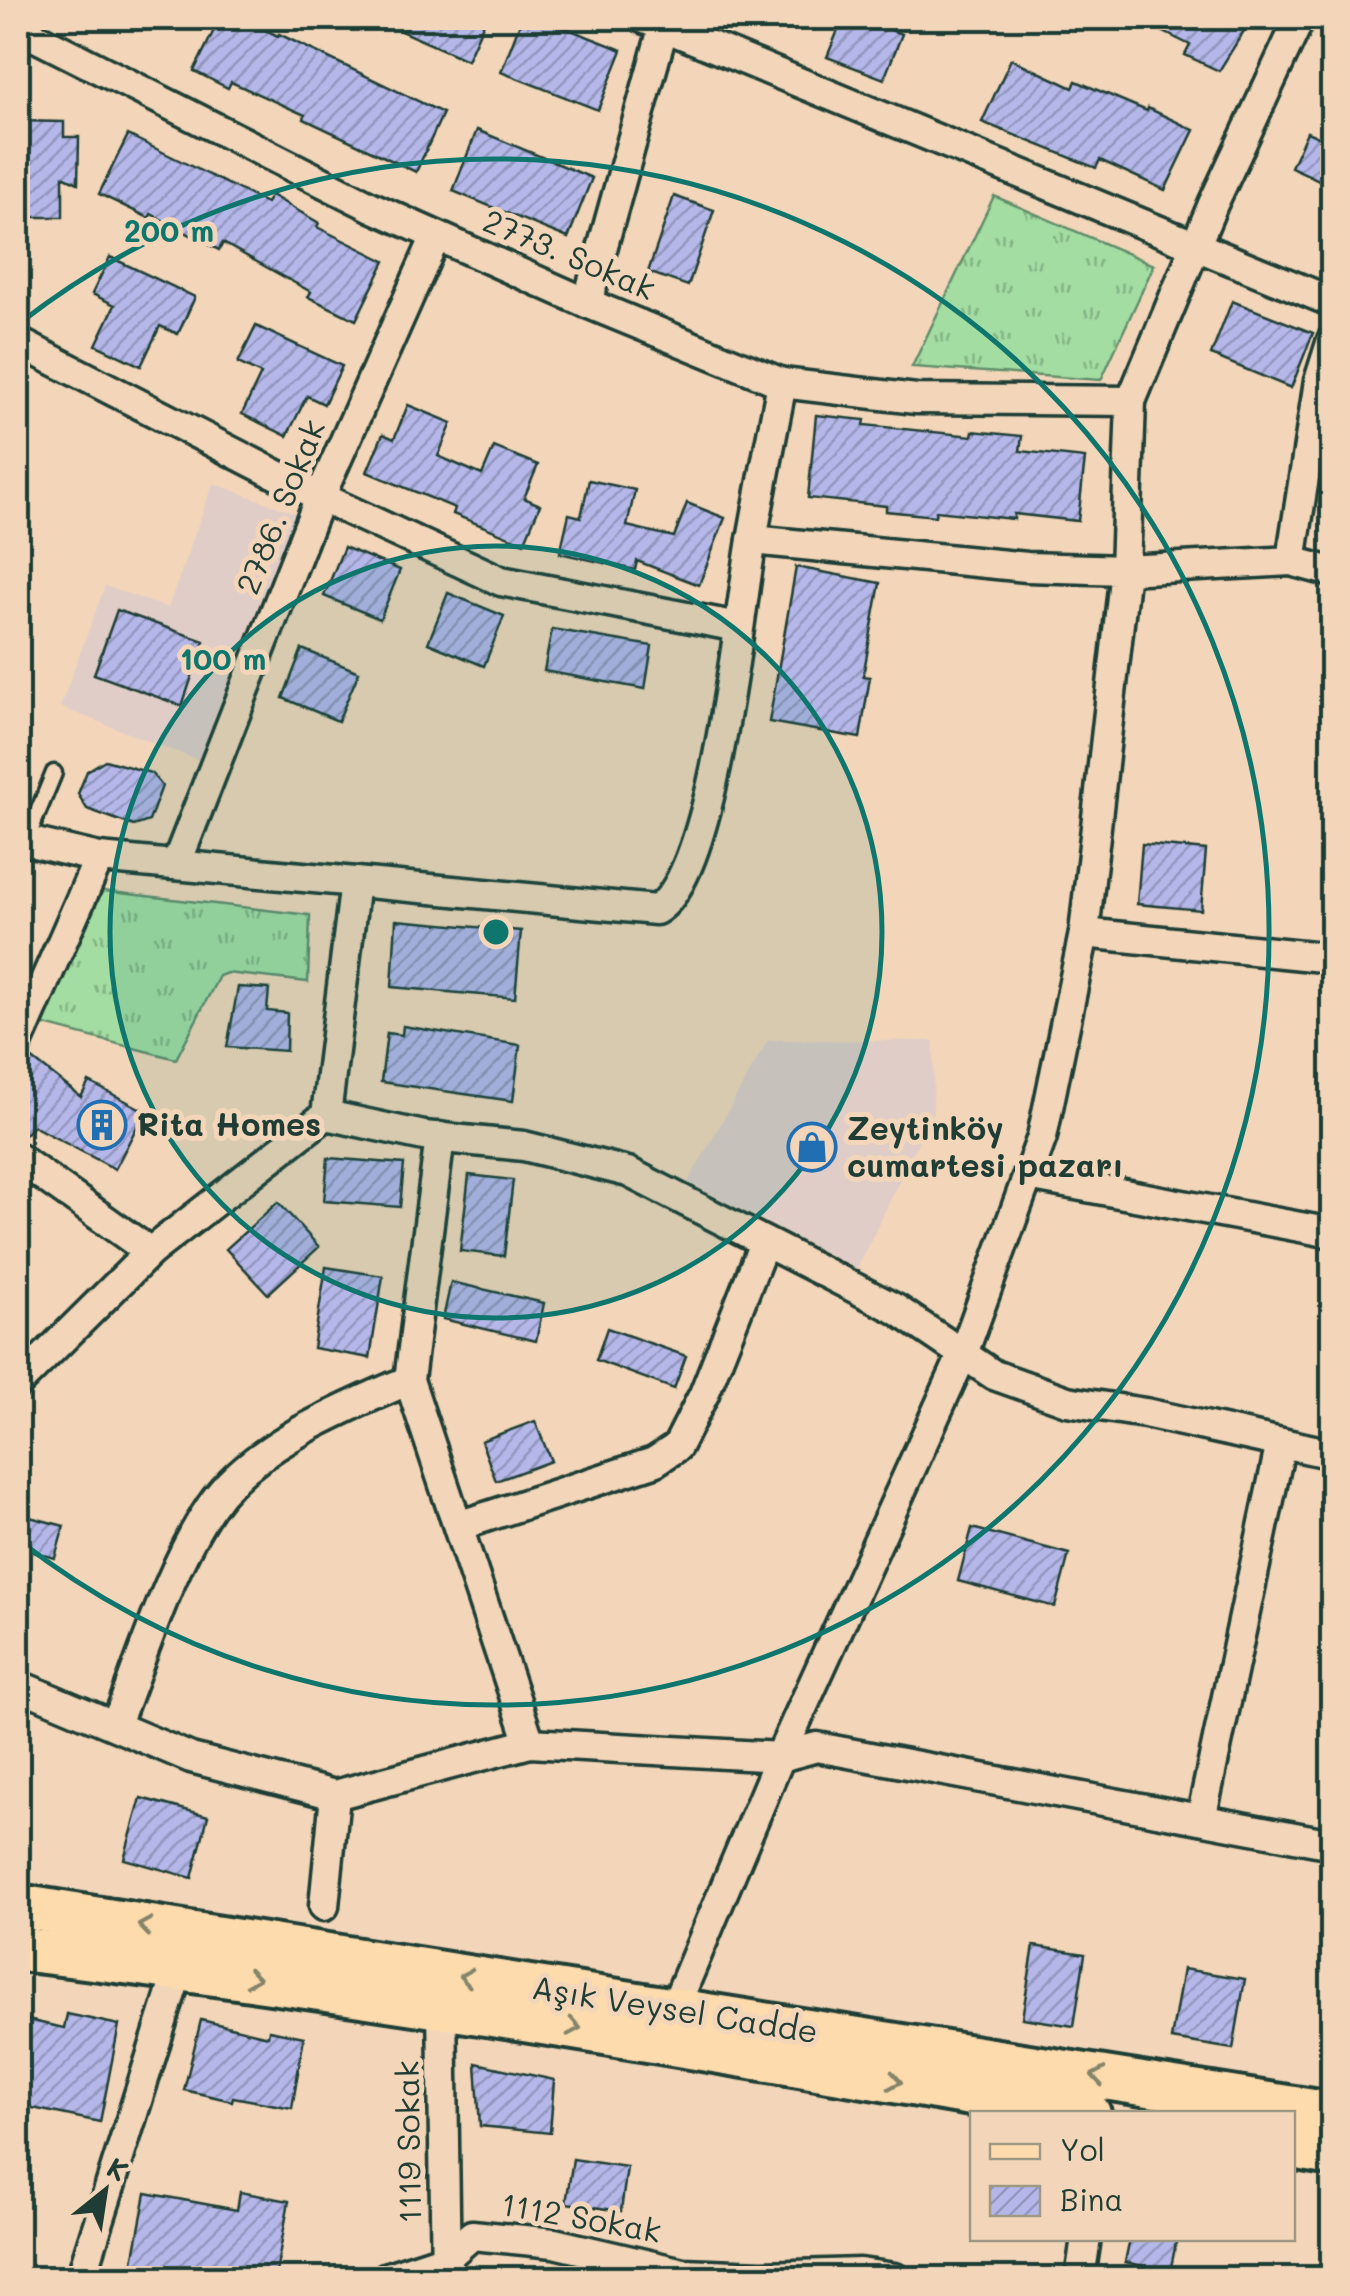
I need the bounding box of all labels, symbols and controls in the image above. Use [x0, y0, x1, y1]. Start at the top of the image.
street label: 2773. Sokak [477, 198, 662, 308]
text: 200 m [124, 210, 214, 250]
street label: 2786. Sokak [225, 413, 333, 600]
text: 100 m [180, 638, 266, 678]
centre of rings [478, 914, 514, 950]
building icon: Rita Homes [76, 1099, 128, 1151]
place label: Rita Homes [137, 1102, 321, 1144]
place label: Zeytinköy cumartesi pazarı [847, 1106, 1123, 1185]
shop icon: Zeytinköy cumartesi pazarı [786, 1121, 838, 1173]
one-way arrow [137, 1916, 153, 1937]
street label: Aşık Veysel Cadde [529, 1965, 821, 2052]
one-way arrow [245, 1967, 262, 1988]
one-way arrow [457, 1968, 474, 1989]
one-way arrow [566, 2016, 583, 2037]
street label: 1119 Sokak [385, 2060, 429, 2224]
one-way arrow [1090, 2067, 1106, 2088]
one-way arrow [887, 2070, 903, 2091]
legend [970, 2111, 1295, 2241]
text: Yol [1060, 2129, 1105, 2169]
north arrow [55, 2141, 155, 2241]
text: K [101, 2148, 135, 2189]
text: Bina [1060, 2179, 1123, 2219]
street label: 1112 Sokak [498, 2181, 665, 2251]

